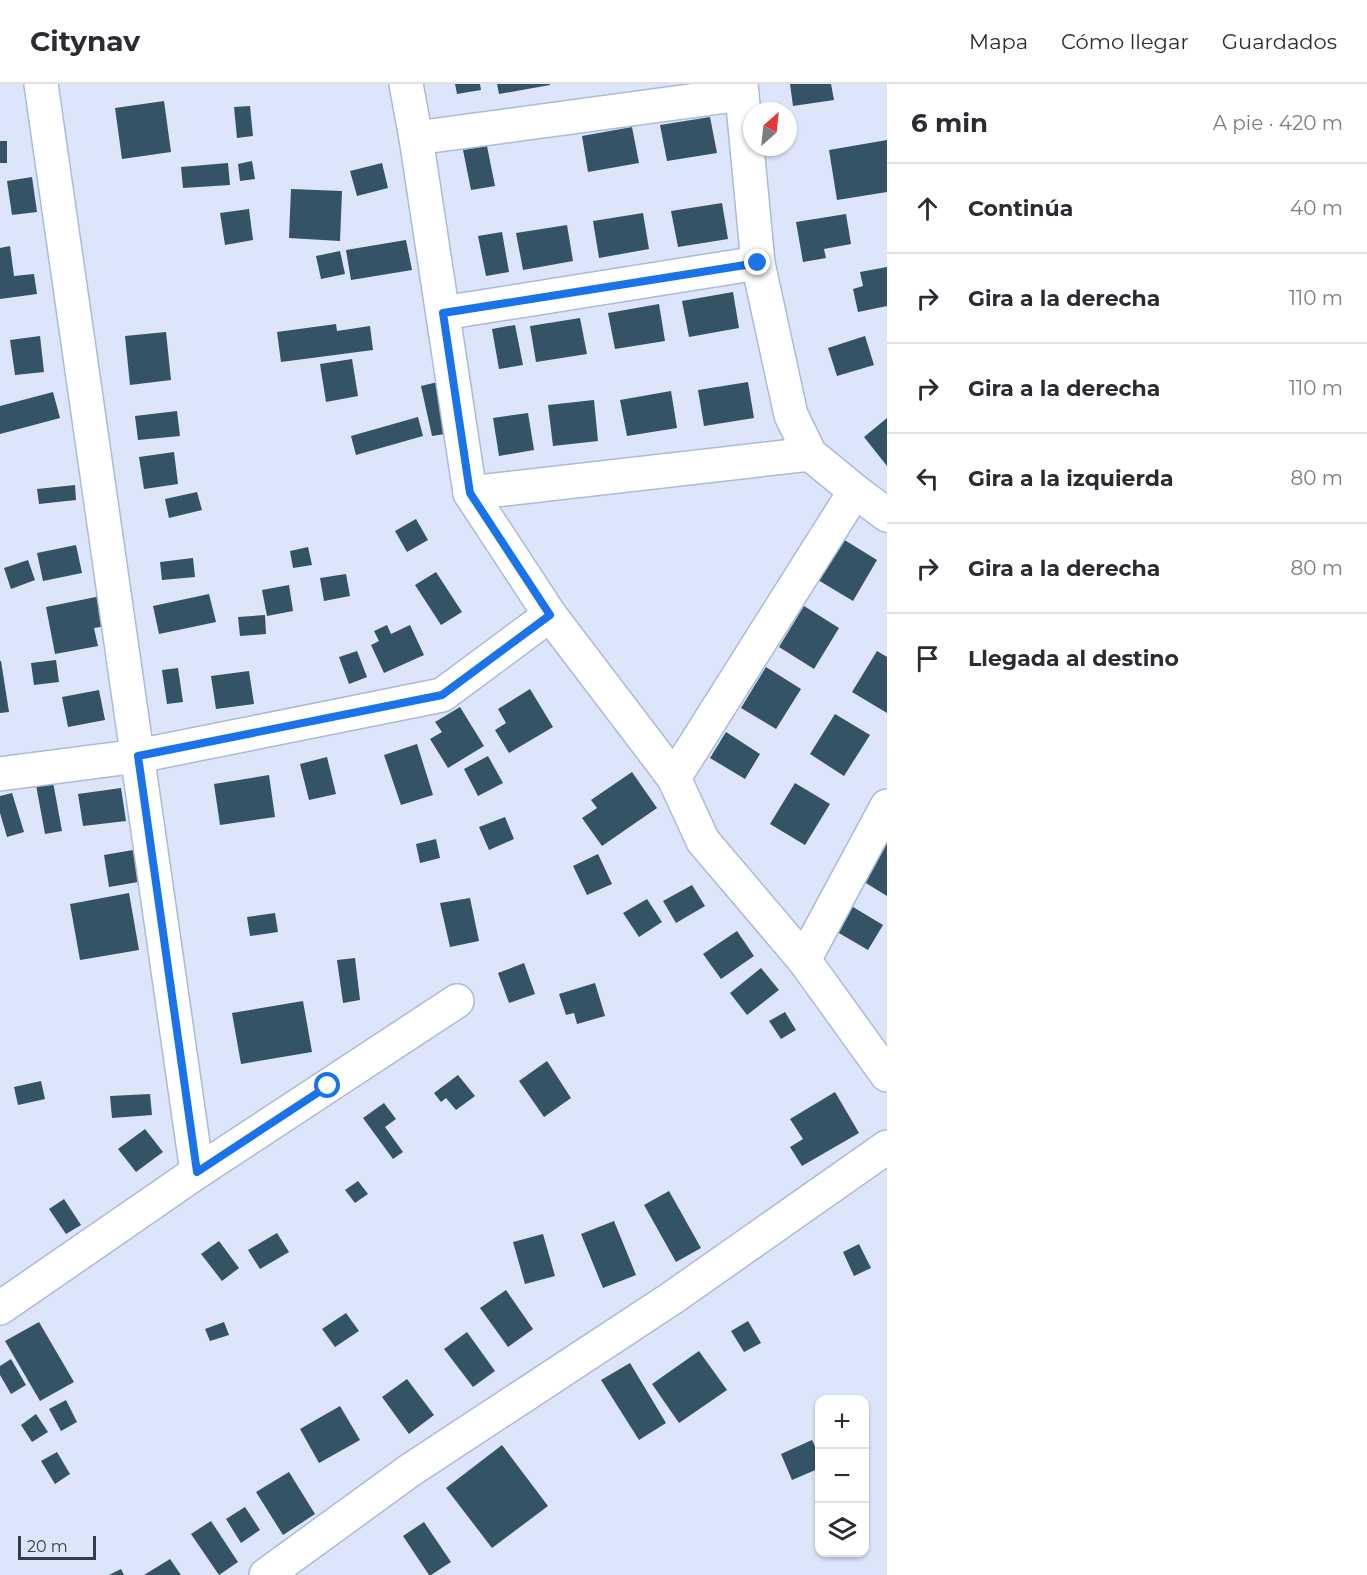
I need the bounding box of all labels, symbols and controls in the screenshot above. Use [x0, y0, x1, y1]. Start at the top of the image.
text: Citynav [30, 24, 140, 58]
text: Mapa [969, 29, 1028, 54]
text: Cómo llegar [1061, 29, 1189, 54]
text: Guardados [1222, 29, 1337, 54]
north arrow [743, 102, 797, 156]
text: 6 min [911, 107, 988, 139]
text: A pie · 420 m [1213, 111, 1343, 135]
icon: ahead [911, 192, 944, 225]
text: Continúa [968, 195, 1073, 222]
text: 40 m [1290, 196, 1343, 220]
route end [744, 249, 770, 275]
icon: right [911, 282, 944, 315]
text: Gira a la derecha [968, 285, 1160, 312]
text: 110 m [1289, 286, 1343, 310]
icon: right [911, 372, 944, 405]
text: Gira a la derecha [968, 375, 1160, 402]
text: 110 m [1289, 376, 1343, 400]
icon: left [911, 462, 944, 495]
text: Gira a la izquierda [968, 465, 1174, 492]
text: 80 m [1291, 466, 1343, 490]
icon: right [911, 552, 944, 585]
text: Gira a la derecha [968, 555, 1160, 582]
text: 80 m [1291, 556, 1343, 580]
icon: arrive [911, 642, 944, 675]
text: Llegada al destino [968, 645, 1179, 672]
route start [314, 1072, 340, 1098]
map controls [815, 1395, 869, 1557]
button: + [815, 1395, 869, 1449]
button: − [815, 1449, 869, 1503]
button: layers [815, 1503, 869, 1557]
scale bar [18, 1533, 96, 1560]
text: 20 m [27, 1537, 68, 1556]

